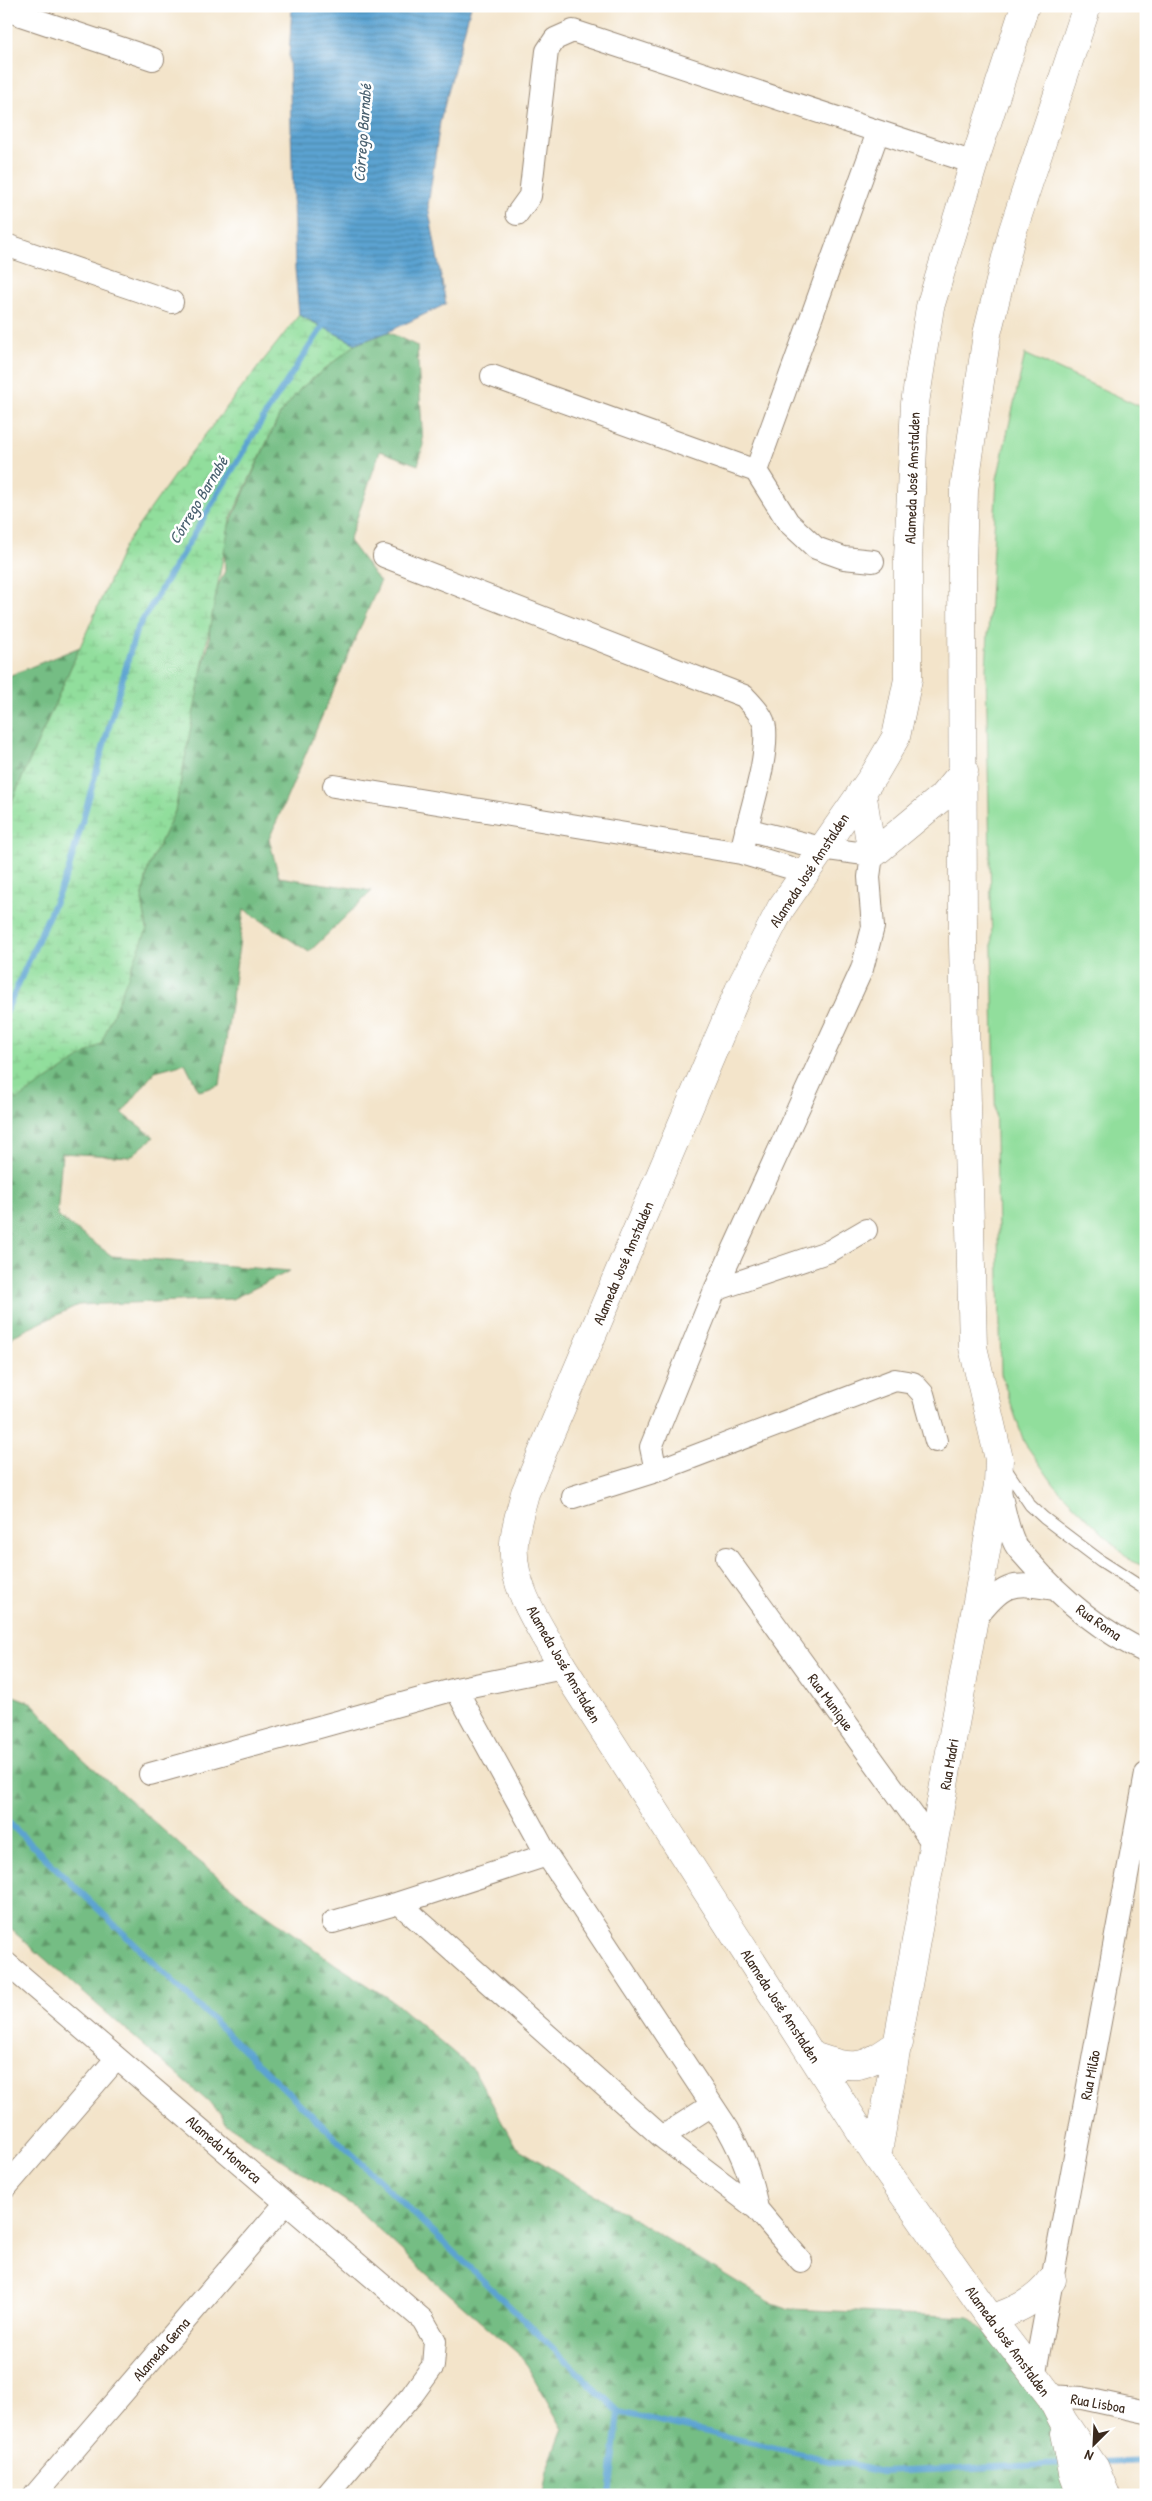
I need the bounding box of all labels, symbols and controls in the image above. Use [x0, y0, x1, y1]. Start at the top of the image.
water label: Córrego Barnabé [348, 83, 376, 183]
street label: Alameda José Amstalden [899, 411, 925, 544]
water label: Córrego Barnabé [163, 452, 233, 548]
street label: Alameda José Amstalden [764, 809, 854, 931]
street label: Alameda José Amstalden [587, 1198, 659, 1328]
street label: Rua Roma [1072, 1599, 1126, 1645]
street label: Alameda José Amstalden [522, 1601, 606, 1727]
street label: Rua Munique [803, 1669, 859, 1735]
street label: Rua Madri [934, 1737, 964, 1791]
street label: Alameda José Amstalden [736, 1945, 826, 2067]
street label: Rua Milão [1075, 2048, 1105, 2102]
street label: Alameda Monarca [182, 2110, 266, 2188]
street label: Alameda José Amstalden [961, 2281, 1055, 2401]
street label: Alameda Gema [128, 2313, 195, 2385]
street label: Rua Lisboa [1069, 2388, 1127, 2418]
north arrow [1070, 2418, 1120, 2468]
text: N [1081, 2446, 1096, 2467]

